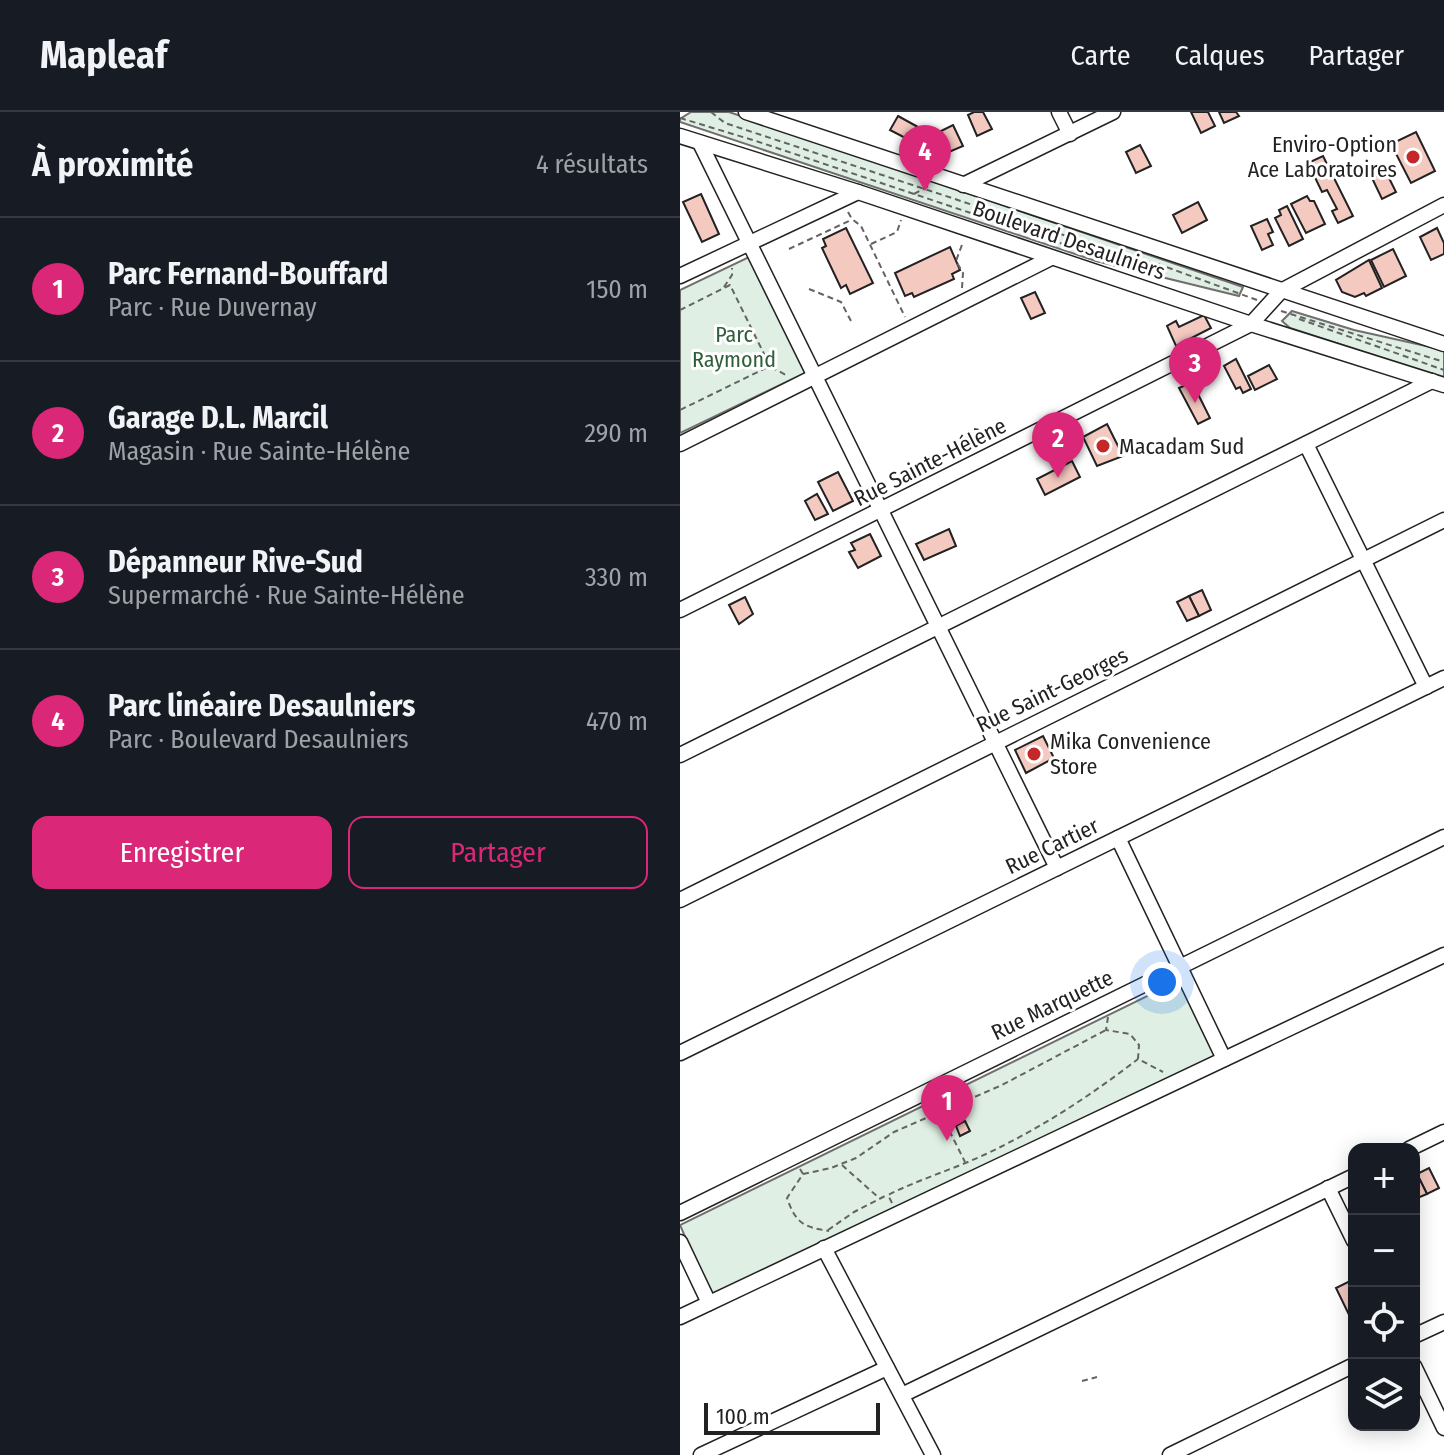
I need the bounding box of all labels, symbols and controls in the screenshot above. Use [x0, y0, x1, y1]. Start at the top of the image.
text: Mapleaf [40, 32, 167, 78]
text: Carte [1071, 39, 1131, 72]
text: Calques [1175, 39, 1265, 72]
text: Partager [1309, 39, 1404, 72]
pin: 4 [899, 125, 951, 191]
place label: Enviro-Option Ace Laboratoires [1248, 131, 1397, 183]
text: À proximité [32, 144, 193, 185]
marker: Enviro-Option Ace Laboratoires [1404, 148, 1422, 166]
text: 4 résultats [536, 149, 648, 180]
street label: Boulevard Desaulniers [969, 194, 1169, 286]
text: Parc Fernand-Bouffard [108, 256, 388, 292]
text: 1 [53, 274, 64, 305]
text: 150 m [586, 274, 648, 305]
text: Parc · Rue Duvernay [108, 292, 317, 323]
park label: Parc Raymond [692, 321, 776, 373]
pin: 3 [1169, 337, 1221, 403]
text: Garage D.L. Marcil [108, 400, 328, 436]
street label: Rue Sainte-Hélène [849, 412, 1011, 512]
pin: 2 [1032, 412, 1084, 478]
text: 2 [52, 418, 64, 449]
text: 290 m [584, 418, 648, 449]
place label: Macadam Sud [1119, 433, 1244, 460]
text: Magasin · Rue Sainte-Hélène [108, 436, 410, 467]
marker: Macadam Sud [1094, 437, 1112, 455]
text: Dépanneur Rive-Sud [108, 544, 363, 580]
text: 3 [52, 562, 64, 593]
text: 330 m [585, 562, 648, 593]
text: Supermarché · Rue Sainte-Hélène [108, 580, 465, 611]
street label: Rue Saint-Georges [972, 642, 1132, 738]
text: Parc linéaire Desaulniers [108, 688, 415, 724]
text: 4 [51, 706, 65, 737]
text: 470 m [586, 706, 648, 737]
text: Parc · Boulevard Desaulniers [108, 724, 408, 755]
place label: Mika Convenience Store [1050, 728, 1211, 780]
marker: Mika Convenience Store [1025, 745, 1043, 763]
street label: Rue Cartier [1001, 812, 1103, 880]
button: Enregistrer [32, 816, 332, 889]
button: Partager [348, 816, 648, 889]
your location [1142, 962, 1182, 1002]
street label: Rue Marquette [987, 964, 1117, 1046]
pin: 1 [921, 1075, 973, 1141]
map controls [1348, 1143, 1420, 1431]
button: + [1348, 1143, 1420, 1215]
button: − [1348, 1215, 1420, 1287]
button: locate [1348, 1287, 1420, 1359]
button: layers [1348, 1359, 1420, 1431]
scale bar [704, 1399, 880, 1435]
text: 100 m [716, 1403, 770, 1430]

